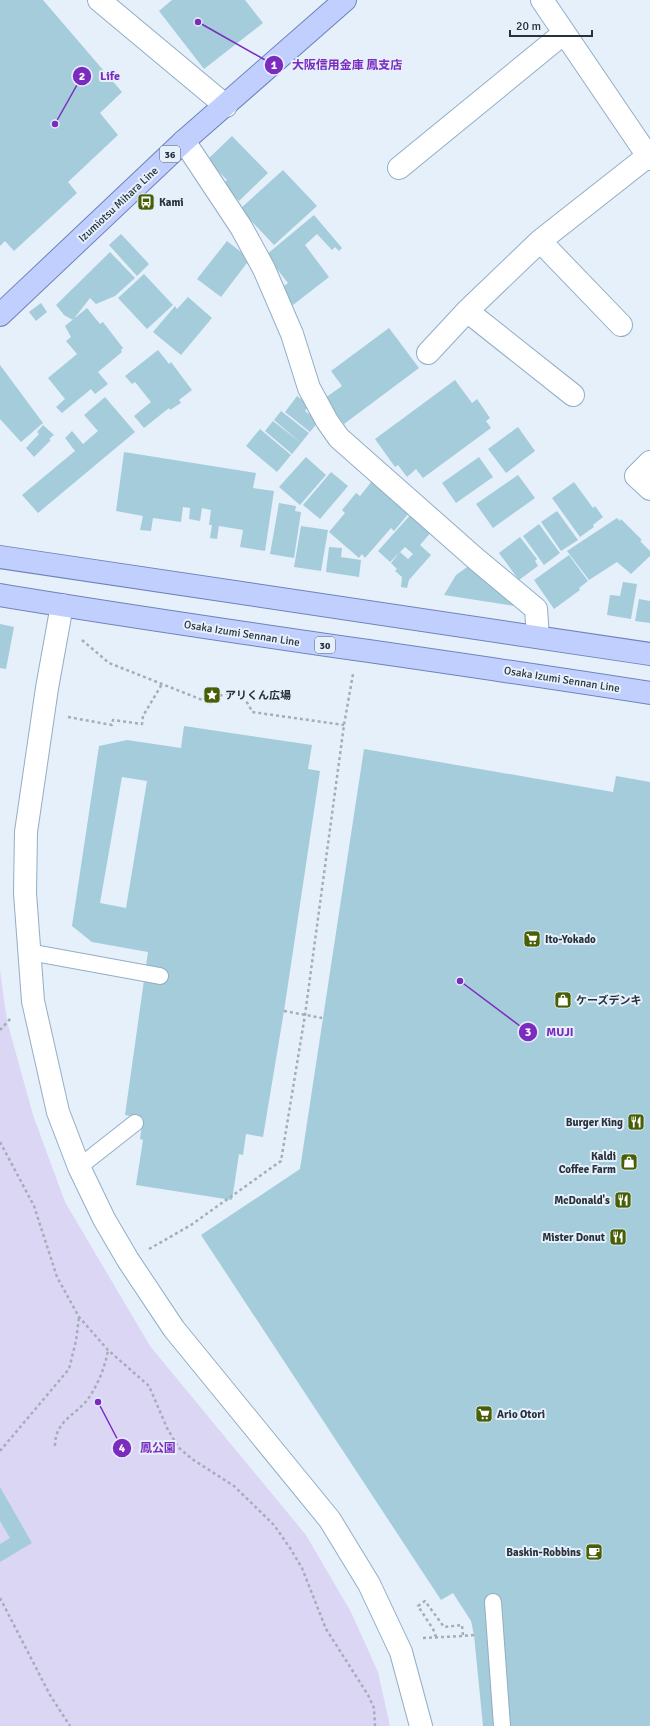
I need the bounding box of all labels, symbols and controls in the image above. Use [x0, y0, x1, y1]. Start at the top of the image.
scale bar [510, 12, 592, 38]
text: 20 m [516, 19, 541, 34]
callout: 大阪信用金庫 鳳支店 [264, 53, 410, 77]
text: 1 [271, 58, 278, 73]
text: 大阪信用金庫 鳳支店 [292, 58, 402, 73]
callout: Life [72, 64, 128, 88]
text: 2 [79, 69, 85, 84]
text: Life [100, 69, 120, 84]
road number: 36 [160, 146, 180, 162]
street label: Izumiotsu Mihara Line [76, 164, 161, 245]
bus stop icon: Kami [136, 192, 156, 212]
place label: Kami [159, 196, 184, 209]
street label: Osaka Izumi Sennan Line [183, 618, 301, 649]
road number: 30 [315, 637, 335, 653]
street label: Osaka Izumi Sennan Line [503, 664, 621, 695]
place icon: アリくん広場 [202, 685, 222, 705]
place label: アリくん広場 [225, 689, 291, 702]
supermarket icon: Ito-Yokado [522, 929, 542, 949]
place label: Ito-Yokado [545, 933, 596, 946]
shop icon: ケーズデンキ [553, 990, 573, 1010]
place label: ケーズデンキ [576, 994, 641, 1007]
callout: MUJI [518, 1020, 581, 1044]
text: 3 [525, 1025, 531, 1040]
text: MUJI [546, 1025, 574, 1040]
restaurant icon: Burger King [626, 1112, 646, 1132]
place label: Burger King [566, 1116, 623, 1129]
place label: Kaldi Coffee Farm [559, 1150, 616, 1176]
shop icon: Kaldi Coffee Farm [619, 1152, 639, 1172]
restaurant icon: McDonald's [613, 1190, 633, 1210]
place label: McDonald's [554, 1194, 610, 1207]
restaurant icon: Mister Donut [608, 1227, 628, 1247]
place label: Mister Donut [542, 1231, 605, 1244]
supermarket icon: Ario Otori [474, 1404, 494, 1424]
place label: Ario Otori [497, 1408, 545, 1421]
callout: 鳳公園 [112, 1436, 184, 1460]
text: 4 [119, 1441, 126, 1456]
text: 鳳公園 [140, 1441, 176, 1456]
cafe icon: Baskin-Robbins [584, 1542, 604, 1562]
place label: Baskin-Robbins [506, 1546, 581, 1559]

